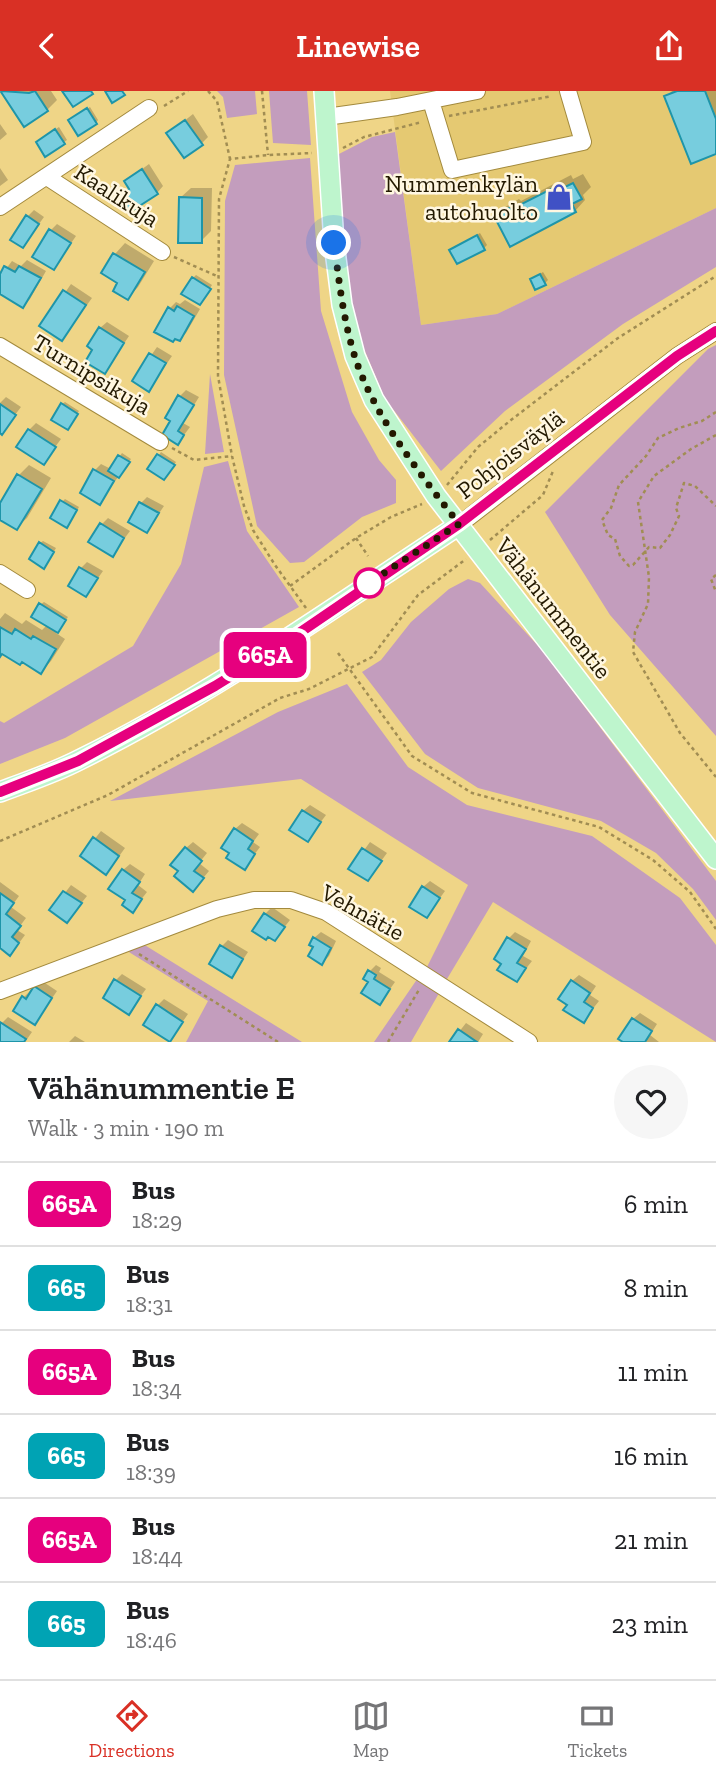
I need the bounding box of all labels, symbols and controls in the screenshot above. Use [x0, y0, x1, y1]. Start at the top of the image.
icon: back [28, 27, 66, 65]
text: Linewise [296, 27, 420, 65]
icon: share [650, 27, 688, 65]
street label: Kaalikuja [69, 157, 165, 233]
place label: Nummenkylän autohuolto [385, 169, 538, 226]
shop icon: Nummenkylän autohuolto [544, 182, 574, 212]
your location [316, 225, 351, 260]
street label: Turnipsikuja [28, 327, 157, 421]
street label: Pohjoisväylä [451, 403, 570, 505]
street label: Vähänummentie [489, 531, 618, 684]
unlabelled marker [354, 568, 384, 598]
line badge: 665A [216, 632, 314, 678]
text: 665A [238, 640, 292, 669]
street label: Vehnätie [315, 877, 410, 947]
button: heart [614, 1065, 688, 1139]
text: Vähänummentie E [28, 1068, 295, 1107]
text: Walk · 3 min · 190 m [28, 1114, 224, 1142]
text: Bus [132, 1174, 175, 1206]
text: 6 min [624, 1188, 688, 1220]
text: 665A [42, 1189, 97, 1218]
text: 18:29 [132, 1206, 182, 1234]
text: Bus [126, 1258, 169, 1290]
text: 8 min [623, 1272, 688, 1304]
text: 665 [47, 1273, 86, 1302]
text: 18:31 [126, 1290, 172, 1318]
text: Bus [132, 1342, 175, 1374]
text: 11 min [617, 1356, 688, 1388]
text: 665A [42, 1357, 97, 1386]
text: 18:34 [132, 1374, 182, 1402]
text: Bus [126, 1426, 169, 1458]
text: 16 min [614, 1440, 688, 1472]
text: 665 [47, 1441, 86, 1470]
text: 18:39 [126, 1458, 176, 1486]
text: Bus [132, 1510, 175, 1542]
text: 21 min [614, 1524, 688, 1556]
text: 665A [42, 1525, 97, 1554]
text: 18:44 [132, 1542, 183, 1570]
text: Bus [126, 1594, 169, 1626]
text: 23 min [611, 1608, 688, 1640]
text: 665 [47, 1609, 86, 1638]
text: 18:46 [126, 1626, 177, 1654]
tab: Directions [89, 1697, 174, 1762]
tab: Map [352, 1697, 390, 1762]
tab: Tickets [567, 1697, 627, 1762]

